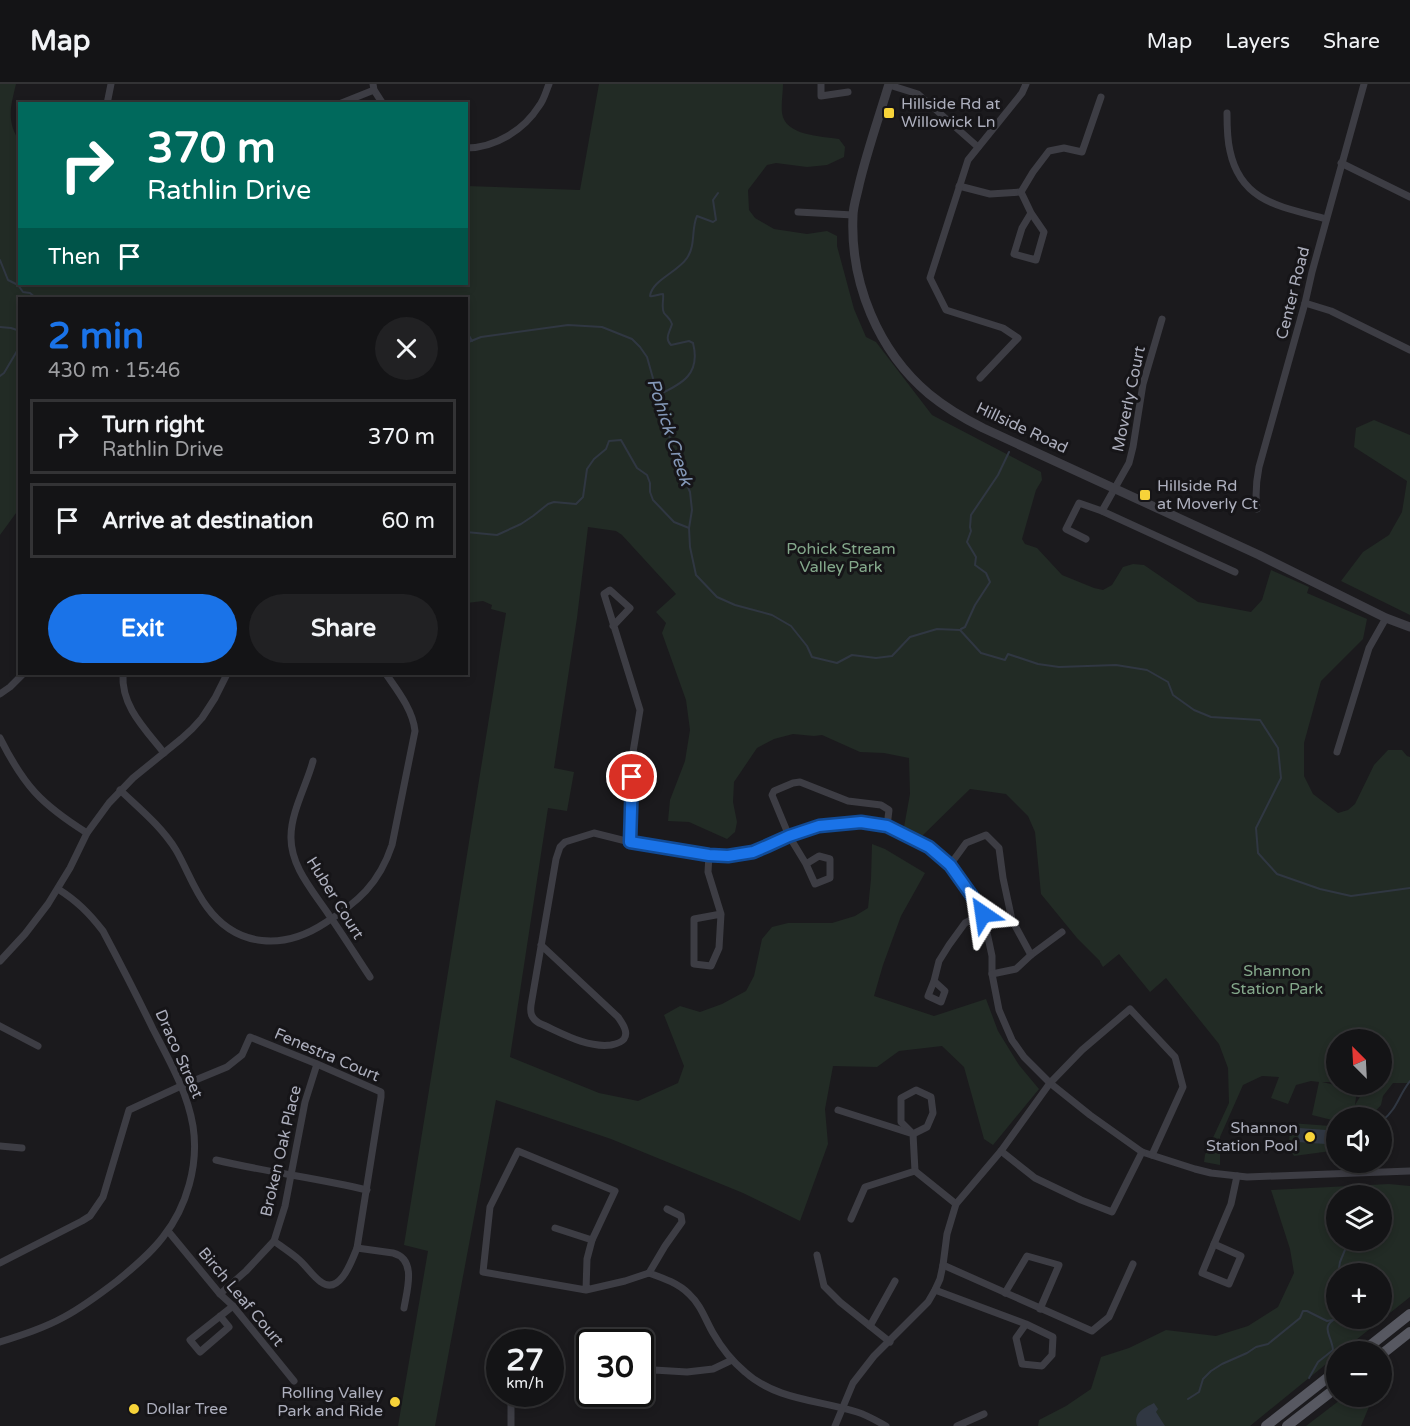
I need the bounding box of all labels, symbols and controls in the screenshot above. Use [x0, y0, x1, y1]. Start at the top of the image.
text: Map [30, 24, 90, 58]
text: Map [1147, 29, 1192, 54]
text: Layers [1225, 29, 1290, 54]
text: Share [1323, 29, 1380, 54]
place label: Hillside Rd at Willowick Ln [901, 94, 1000, 132]
marker: Hillside Rd at Willowick Ln [882, 106, 896, 120]
text: 370 m [147, 123, 276, 174]
icon: right [48, 126, 126, 204]
text: Rathlin Drive [147, 174, 311, 207]
icon: arrive [113, 240, 146, 273]
text: Then [48, 244, 101, 270]
street label: Center Road [1272, 244, 1314, 342]
text: 2 min [48, 315, 144, 358]
button: close [375, 317, 438, 380]
street label: Moverly Court [1108, 344, 1150, 454]
text: 430 m · 15:46 [48, 359, 180, 383]
water label: Pohick Creek [642, 376, 698, 490]
street label: Hillside Road [973, 398, 1071, 458]
text: Turn right [102, 412, 204, 438]
icon: right [51, 420, 84, 453]
text: 370 m [368, 424, 435, 450]
text: Rathlin Drive [102, 438, 224, 462]
place label: Hillside Rd at Moverly Ct [1157, 476, 1258, 514]
marker: Hillside Rd at Moverly Ct [1138, 488, 1152, 502]
icon: arrive [51, 504, 84, 537]
text: Arrive at destination [102, 508, 313, 534]
text: 60 m [381, 508, 435, 534]
park label: Pohick Stream Valley Park [786, 539, 896, 577]
button: Exit [48, 594, 237, 663]
button: Share [249, 594, 438, 663]
pin [606, 751, 657, 802]
icon: arrive [615, 760, 648, 793]
street label: Huber Court [302, 853, 368, 943]
position arrow [951, 882, 1015, 946]
park label: Shannon Station Park [1231, 961, 1323, 999]
street label: Draco Street [151, 1007, 207, 1101]
street label: Fenestra Court [271, 1024, 383, 1086]
north arrow [1326, 1029, 1392, 1095]
map controls [1326, 1029, 1392, 1407]
street label: Broken Oak Place [256, 1083, 306, 1219]
button: sound [1326, 1107, 1392, 1173]
place label: Shannon Station Pool [1206, 1118, 1298, 1156]
marker: Shannon Station Pool [1303, 1130, 1317, 1144]
button: layers [1326, 1185, 1392, 1251]
street label: Birch Leaf Court [194, 1243, 288, 1351]
button: + [1326, 1263, 1392, 1329]
speed limit sign: 30 [576, 1329, 654, 1407]
button: − [1326, 1341, 1392, 1407]
text: 27 [506, 1342, 544, 1379]
text: km/h [506, 1374, 544, 1392]
place label: Rolling Valley Park and Ride [277, 1383, 383, 1421]
marker: Rolling Valley Park and Ride [388, 1395, 402, 1409]
place label: Dollar Tree [146, 1399, 227, 1419]
marker: Dollar Tree [127, 1402, 141, 1416]

